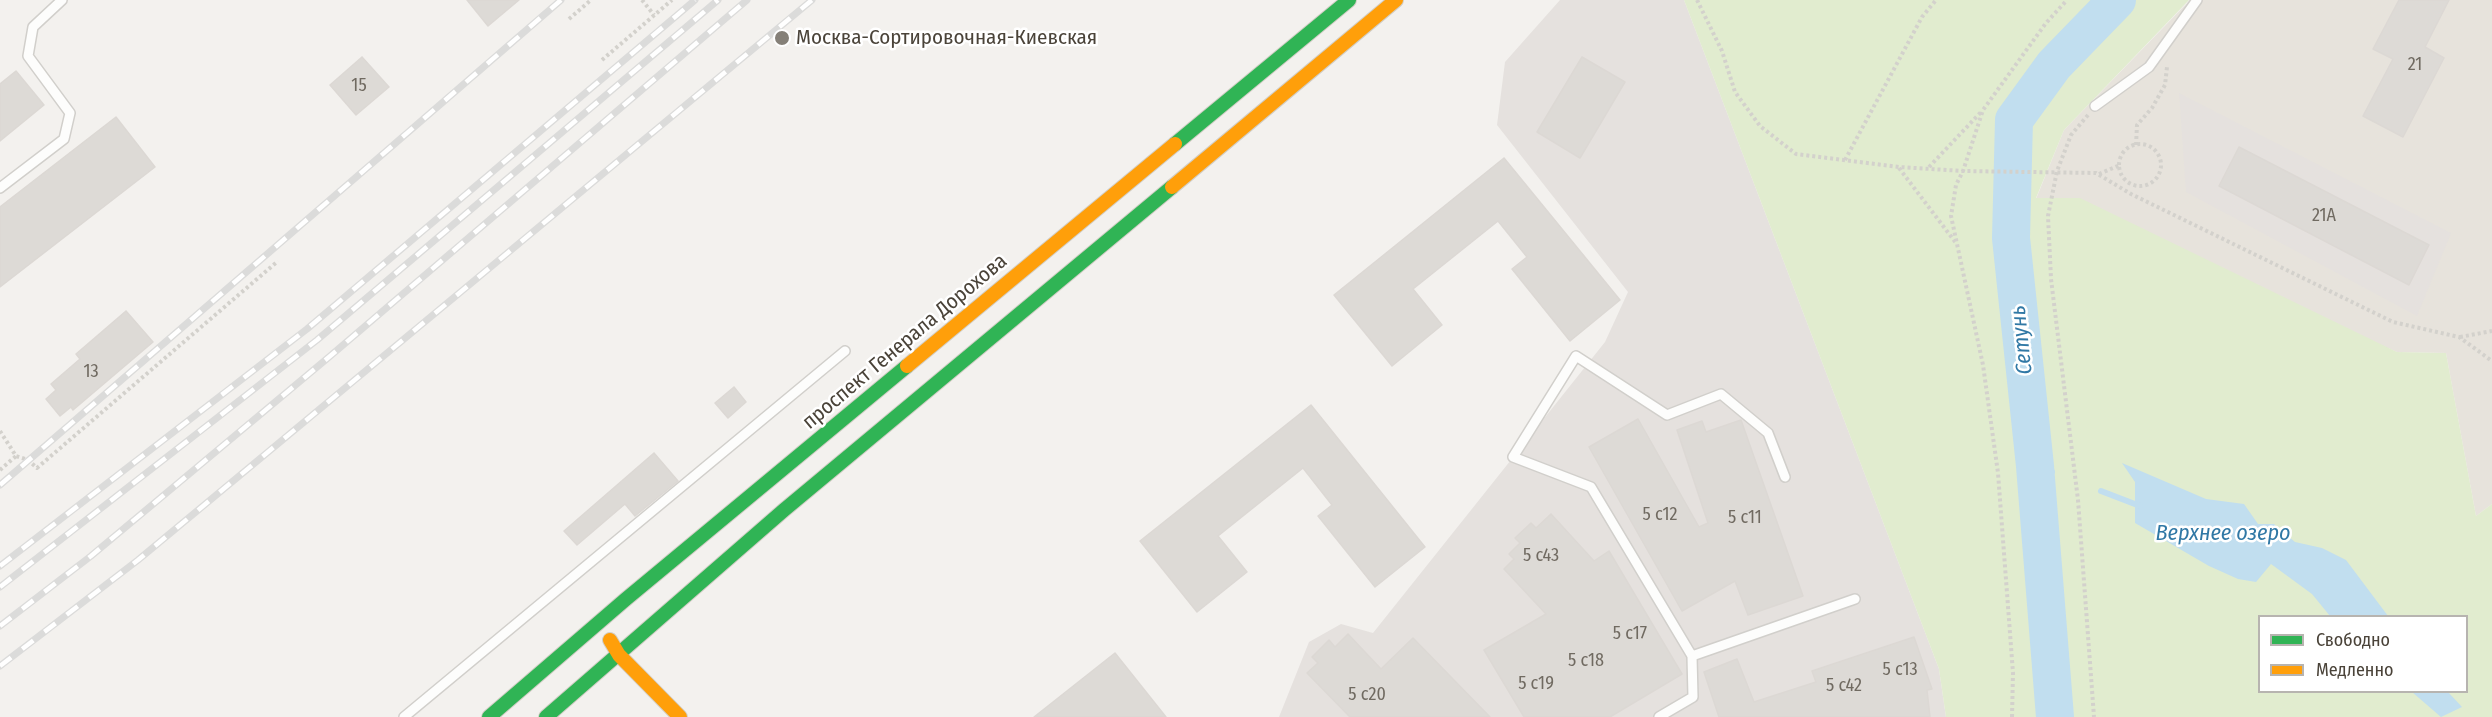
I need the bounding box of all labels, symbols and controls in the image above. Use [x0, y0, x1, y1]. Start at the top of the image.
place label: Москва-Сортировочная-Киевская [796, 25, 1097, 51]
marker: Москва-Сортировочная-Киевская [773, 29, 791, 47]
house number: 21 [2408, 54, 2422, 76]
house number: 15 [351, 75, 367, 97]
house number: 21А [2312, 205, 2336, 227]
street label: проспект Генерала Дорохова [798, 249, 1012, 435]
water label: Сетунь [2005, 304, 2039, 376]
house number: 13 [83, 361, 99, 383]
house number: 5 с12 [1643, 504, 1677, 526]
house number: 5 с11 [1728, 507, 1762, 529]
water label: Верхнее озеро [2155, 521, 2291, 547]
house number: 5 с43 [1523, 545, 1559, 567]
legend [2258, 615, 2468, 693]
house number: 5 с17 [1613, 623, 1647, 645]
text: Свободно [2316, 629, 2390, 651]
house number: 5 с18 [1568, 650, 1604, 672]
house number: 5 с13 [1882, 659, 1918, 681]
text: Медленно [2316, 659, 2394, 681]
house number: 5 с19 [1518, 673, 1554, 695]
house number: 5 с42 [1826, 675, 1862, 697]
house number: 5 с20 [1348, 684, 1386, 706]

